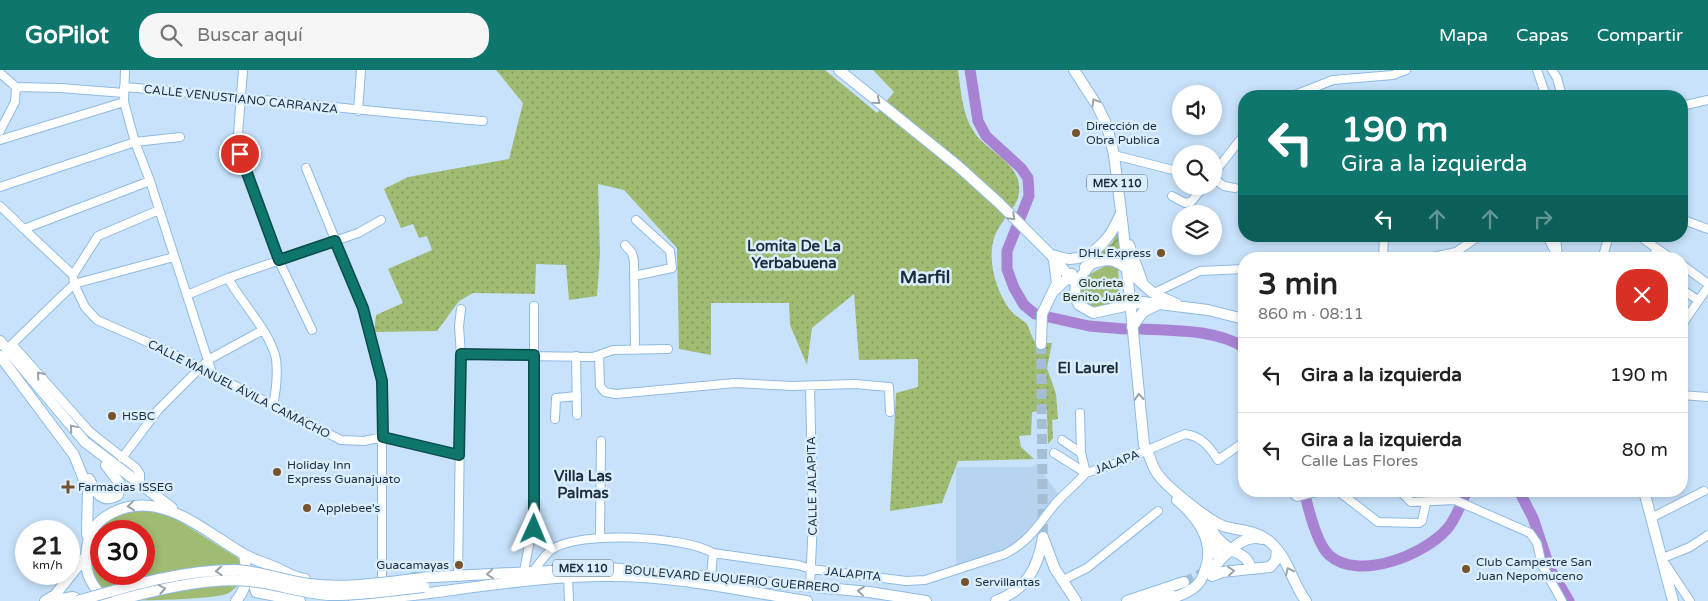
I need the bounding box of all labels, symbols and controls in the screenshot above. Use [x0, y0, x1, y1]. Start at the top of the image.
search box [139, 13, 489, 58]
text: GoPilot [25, 21, 109, 50]
icon: search [157, 21, 185, 49]
text: Buscar aquí [197, 24, 303, 46]
text: Mapa [1439, 24, 1488, 46]
text: Capas [1516, 24, 1569, 46]
text: Compartir [1597, 24, 1683, 46]
street label: CALLE VENUSTIANO CARRANZA [143, 82, 339, 116]
map controls [1172, 85, 1222, 255]
button: sound [1172, 85, 1222, 135]
one-way arrow [871, 95, 880, 103]
one-way arrow [1091, 99, 1101, 108]
text: 190 m [1341, 109, 1448, 151]
icon: left [1258, 110, 1323, 175]
place label: Dirección de Obra Publica [1086, 119, 1160, 147]
marker: Dirección de Obra Publica [1070, 127, 1082, 139]
pin [219, 133, 261, 175]
icon: arrive [226, 140, 254, 168]
button: search [1172, 145, 1222, 195]
text: Gira a la izquierda [1341, 151, 1527, 177]
road number: MEX 110 [1087, 175, 1147, 192]
button: layers [1172, 205, 1222, 255]
icon: left [1370, 205, 1398, 233]
icon: ahead [1423, 205, 1451, 233]
icon: ahead [1476, 205, 1504, 233]
icon: right [1529, 205, 1557, 233]
one-way arrow [1006, 211, 1015, 220]
district label: Lomita De La Yerbabuena [747, 237, 841, 272]
place label: DHL Express [1078, 246, 1151, 260]
marker: DHL Express [1155, 247, 1167, 259]
district label: Marfil [900, 266, 950, 288]
text: 3 min [1258, 266, 1338, 303]
button: close [1616, 269, 1668, 321]
park label: Glorieta Benito Juárez [1062, 276, 1140, 304]
text: 860 m · 08:11 [1258, 304, 1364, 324]
street label: CALLE MANUEL ÁVILA CAMACHO [146, 337, 333, 441]
district label: El Laurel [1057, 359, 1119, 377]
icon: left [1258, 361, 1286, 389]
text: Gira a la izquierda [1301, 364, 1462, 386]
text: 190 m [1610, 364, 1668, 386]
one-way arrow [36, 371, 45, 380]
one-way arrow [1134, 392, 1145, 400]
place label: HSBC [122, 409, 155, 423]
marker: HSBC [106, 410, 118, 422]
one-way arrow [71, 425, 79, 434]
text: Gira a la izquierda [1301, 429, 1462, 451]
street label: CALLE JALAPITA [804, 436, 820, 536]
icon: left [1258, 436, 1286, 464]
text: 80 m [1622, 439, 1668, 461]
street label: JALAPA [1093, 447, 1141, 477]
text: Calle Las Flores [1301, 451, 1418, 471]
place label: Holiday Inn Express Guanajuato [287, 458, 401, 486]
marker: Holiday Inn Express Guanajuato [271, 466, 283, 478]
district label: Villa Las Palmas [554, 467, 612, 502]
place label: Farmacias ISSEG [78, 480, 173, 494]
marker: Farmacias ISSEG [62, 481, 74, 493]
one-way arrow [127, 500, 135, 511]
place label: Applebee's [317, 501, 381, 515]
marker: Applebee's [301, 502, 313, 514]
position arrow [507, 502, 559, 554]
speed limit sign: 30 [90, 520, 155, 585]
text: 21 [32, 531, 63, 561]
place label: Club Campestre San Juan Nepomuceno [1476, 555, 1592, 583]
text: km/h [32, 558, 63, 572]
place label: Guacamayas [376, 558, 449, 572]
marker: Guacamayas [453, 559, 465, 571]
road number: MEX 110 [553, 559, 613, 576]
street label: BOULEVARD EUQUERIO GUERRERO [624, 563, 840, 595]
marker: Club Campestre San Juan Nepomuceno [1460, 563, 1472, 575]
street label: JALAPITA [824, 564, 882, 584]
one-way arrow [215, 566, 222, 576]
one-way arrow [1228, 566, 1236, 577]
one-way arrow [1284, 567, 1295, 576]
one-way arrow [485, 568, 493, 579]
place label: Servillantas [975, 575, 1040, 589]
marker: Servillantas [959, 576, 971, 588]
one-way arrow [158, 585, 167, 595]
one-way arrow [857, 586, 865, 597]

